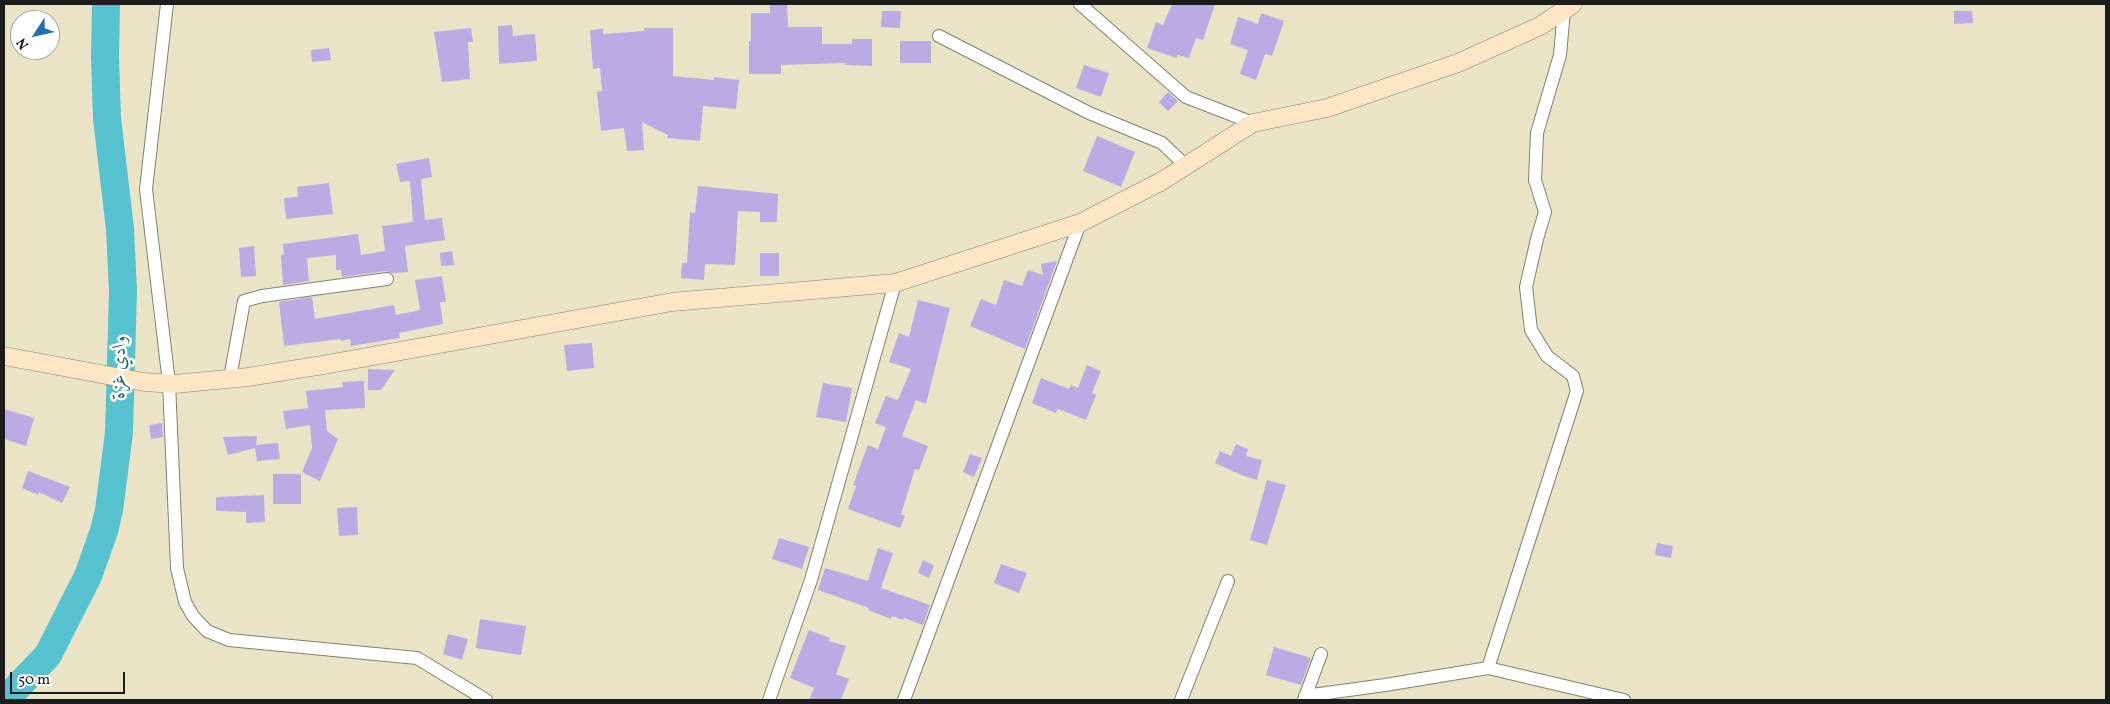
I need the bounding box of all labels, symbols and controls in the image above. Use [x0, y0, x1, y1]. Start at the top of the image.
north arrow [10, 10, 60, 60]
text: N [12, 34, 34, 53]
water label: وادي غزة [109, 335, 133, 399]
scale bar [12, 662, 128, 694]
text: 50 m [18, 670, 50, 691]

